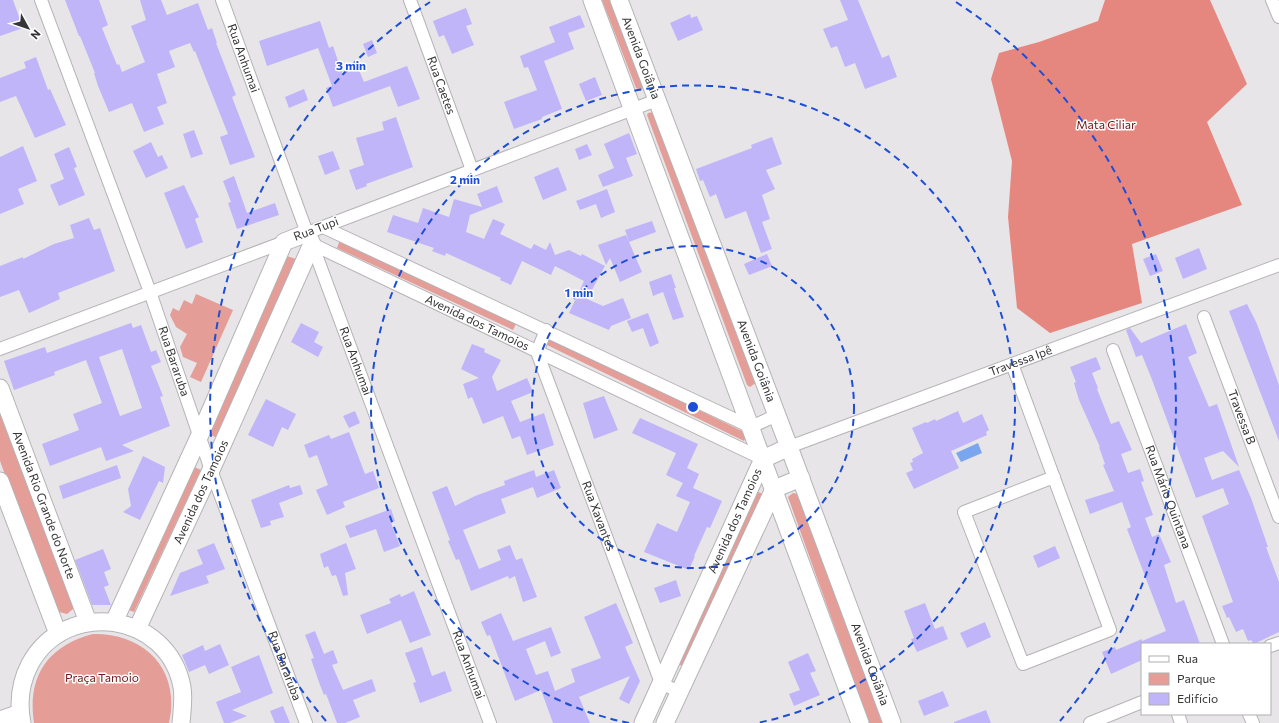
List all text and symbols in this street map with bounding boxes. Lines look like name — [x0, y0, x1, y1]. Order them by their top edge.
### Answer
north arrow — [8, 8, 48, 48]
street label: Avenida Goiânia — [620, 14, 664, 101]
street label: Rua Anhumai — [225, 22, 263, 94]
text: N — [28, 27, 44, 42]
street label: Rua Caetes — [425, 54, 459, 116]
text: 3 min — [336, 58, 366, 72]
park label: Mata Ciliar — [1076, 117, 1136, 131]
text: 2 min — [450, 172, 480, 186]
street label: Rua Tupi — [291, 213, 340, 243]
text: 1 min — [565, 285, 593, 299]
street label: Avenida dos Tamoios — [423, 291, 532, 353]
street label: Avenida Goiânia — [735, 317, 779, 404]
street label: Rua Bararuba — [156, 324, 193, 398]
street label: Rua Anhumai — [337, 325, 376, 397]
street label: Travessa Ipê — [987, 342, 1054, 378]
street label: Travessa B — [1226, 388, 1259, 446]
centre of rings — [686, 400, 700, 414]
street label: Avenida Rio Grande do Norte — [11, 429, 79, 581]
street label: Avenida dos Tamoios — [170, 437, 230, 546]
street label: Rua Mário Quintana — [1143, 443, 1195, 550]
street label: Avenida dos Tamoios — [704, 466, 764, 575]
street label: Rua Xavantes — [580, 479, 619, 553]
street label: Avenida Goiânia — [849, 620, 893, 707]
street label: Rua Anhumai — [450, 628, 488, 701]
street label: Rua Bararuba — [266, 629, 305, 702]
legend — [1141, 643, 1271, 715]
text: Rua — [1177, 651, 1198, 665]
park label: Praça Tamoio — [65, 670, 139, 684]
text: Parque — [1177, 671, 1215, 685]
text: Edifício — [1177, 691, 1218, 705]

